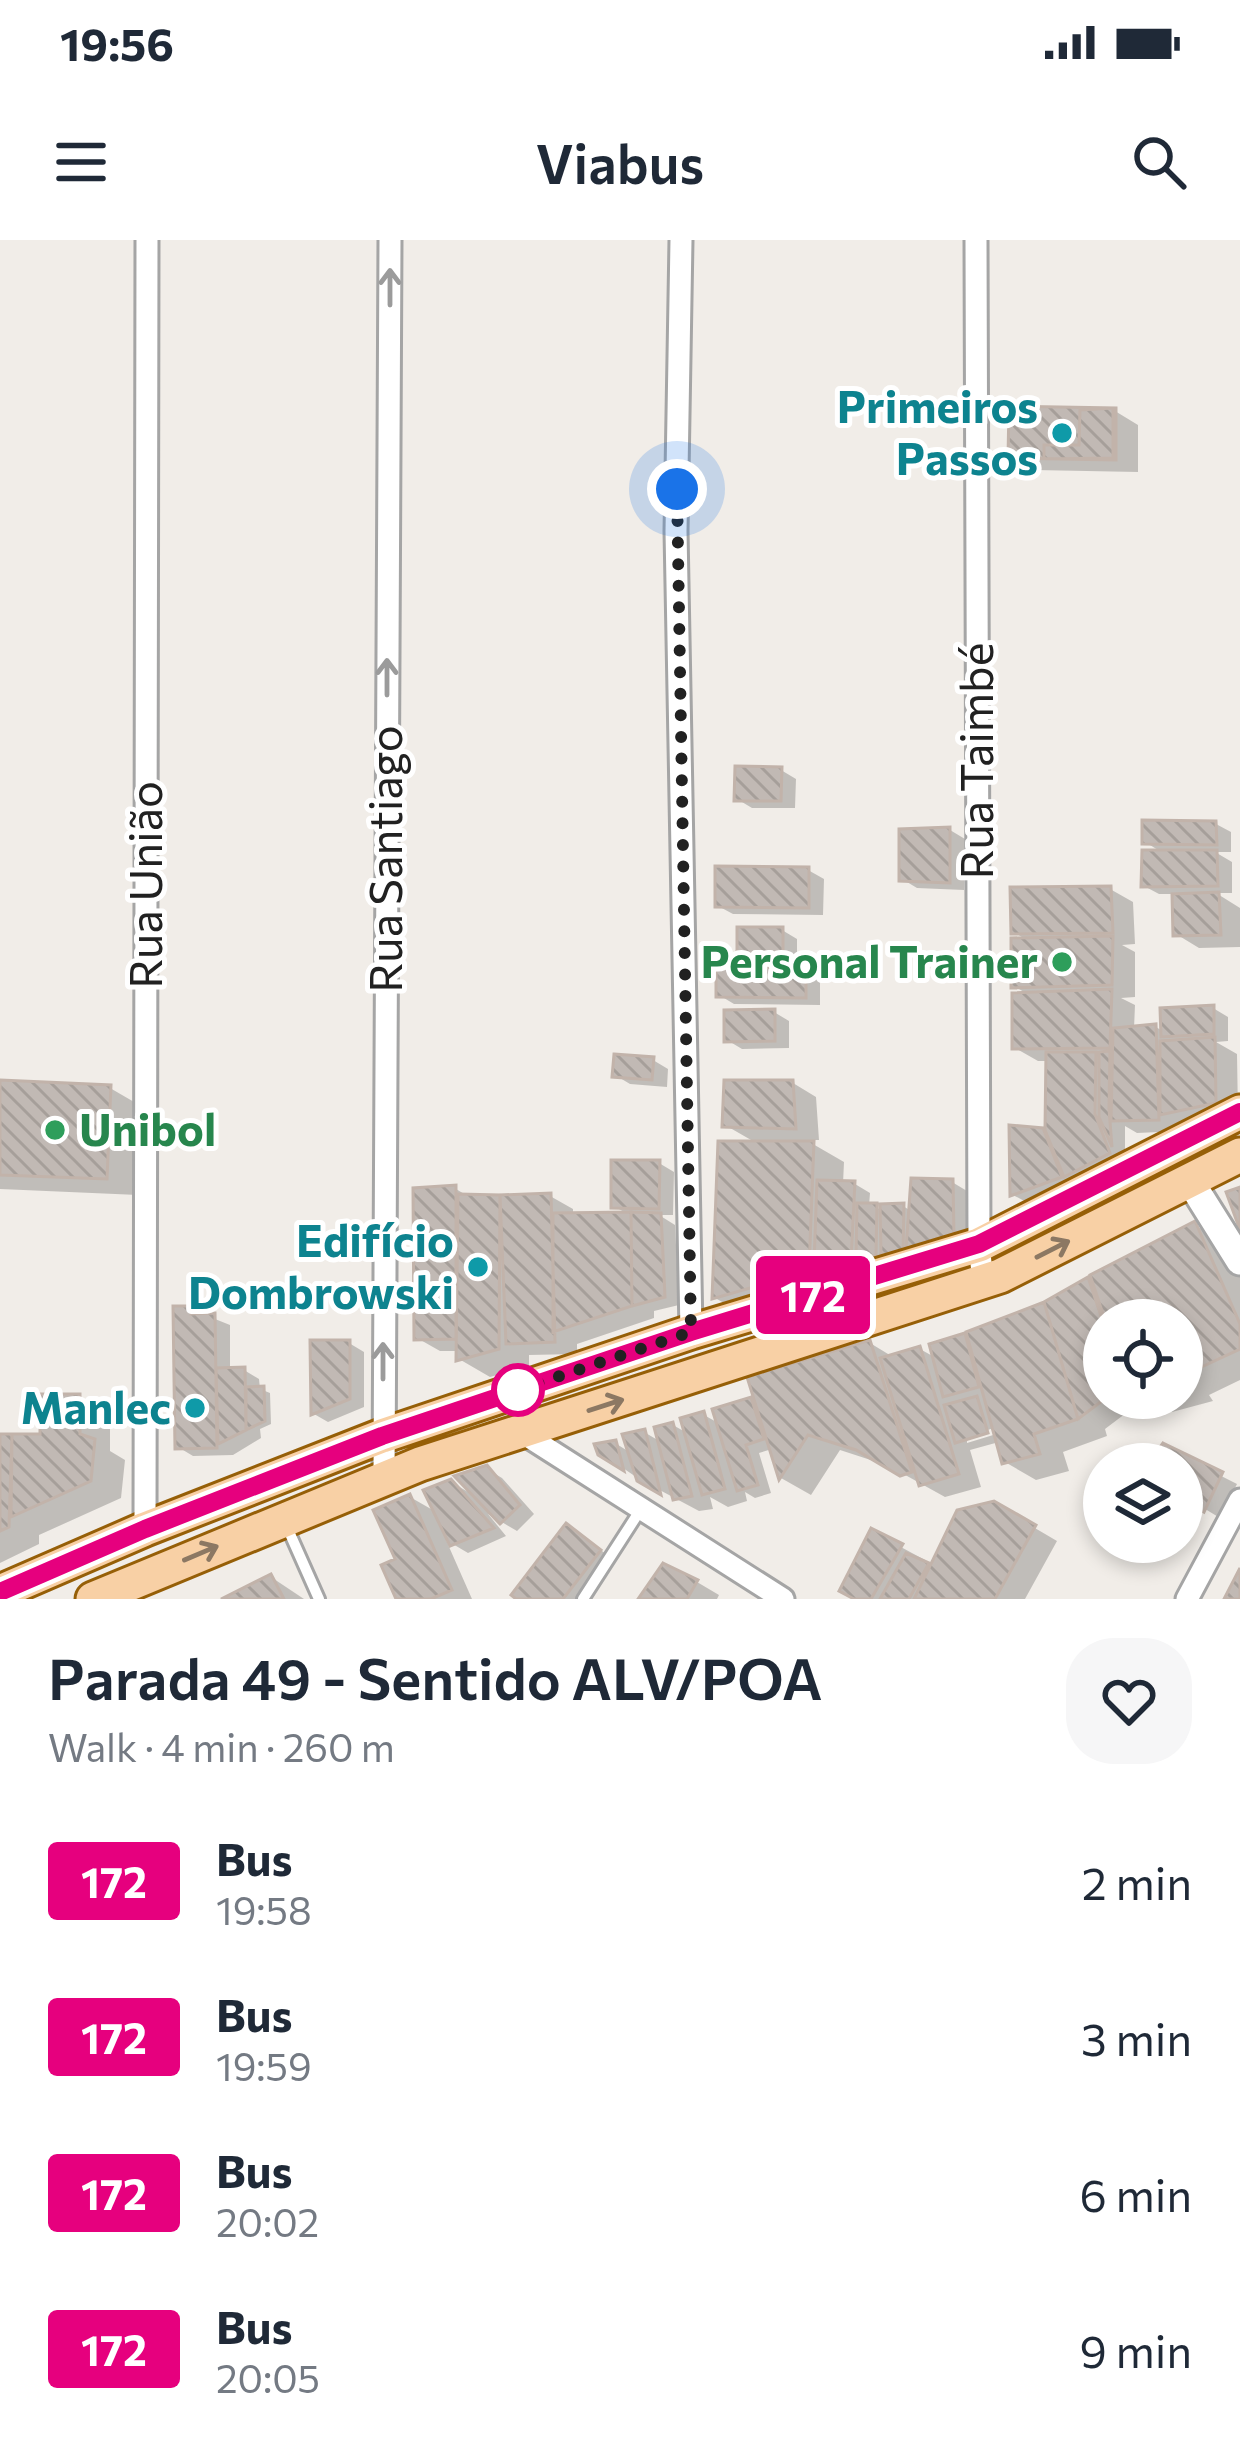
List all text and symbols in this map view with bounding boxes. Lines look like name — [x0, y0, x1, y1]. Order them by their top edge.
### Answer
text: 19:56 — [60, 15, 174, 70]
icon: menu — [48, 129, 114, 195]
text: Viabus — [536, 129, 704, 195]
icon: search — [1126, 129, 1192, 195]
one-way arrow — [379, 268, 401, 307]
place label: Primeiros Passos — [837, 377, 1038, 484]
marker: Primeiros Passos — [1049, 420, 1075, 446]
your location — [647, 459, 707, 519]
street label: Rua Taimbé — [947, 643, 1002, 879]
one-way arrow — [376, 658, 398, 697]
street label: Rua Santiago — [356, 725, 411, 993]
street label: Rua União — [116, 781, 171, 989]
place label: Personal Trainer — [700, 932, 1038, 987]
marker: Personal Trainer — [1049, 949, 1075, 975]
place label: Unibol — [79, 1100, 216, 1155]
marker: Unibol — [42, 1117, 68, 1143]
place label: Edifício Dombrowski — [188, 1211, 454, 1318]
one-way arrow — [1035, 1237, 1071, 1260]
marker: Edifício Dombrowski — [465, 1254, 491, 1280]
line badge: 172 — [744, 1256, 882, 1334]
text: 172 — [780, 1269, 846, 1321]
map controls — [1083, 1299, 1203, 1563]
button: locate — [1083, 1299, 1203, 1419]
one-way arrow — [371, 1342, 394, 1381]
unlabelled marker — [493, 1365, 543, 1415]
place label: Manlec — [21, 1378, 171, 1433]
one-way arrow — [586, 1392, 624, 1414]
marker: Manlec — [182, 1395, 208, 1421]
button: layers — [1083, 1443, 1203, 1563]
one-way arrow — [182, 1541, 218, 1563]
button: heart — [1066, 1638, 1192, 1764]
text: Parada 49 - Sentido ALV/POA — [48, 1642, 822, 1712]
text: Walk · 4 min · 260 m — [48, 1722, 395, 1770]
text: Bus — [216, 1830, 292, 1885]
text: 2 min — [1082, 1854, 1192, 1909]
text: 172 — [81, 1855, 147, 1907]
text: 19:58 — [216, 1885, 312, 1933]
text: Bus — [216, 1986, 292, 2041]
text: 3 min — [1081, 2010, 1192, 2065]
text: 172 — [81, 2011, 147, 2063]
text: 19:59 — [216, 2041, 312, 2089]
text: Bus — [216, 2142, 292, 2197]
text: 6 min — [1079, 2166, 1192, 2221]
text: 172 — [81, 2167, 147, 2219]
text: 20:02 — [216, 2197, 319, 2245]
text: Bus — [216, 2298, 292, 2353]
text: 9 min — [1079, 2322, 1192, 2377]
text: 172 — [81, 2323, 147, 2375]
text: 20:05 — [216, 2353, 320, 2401]

